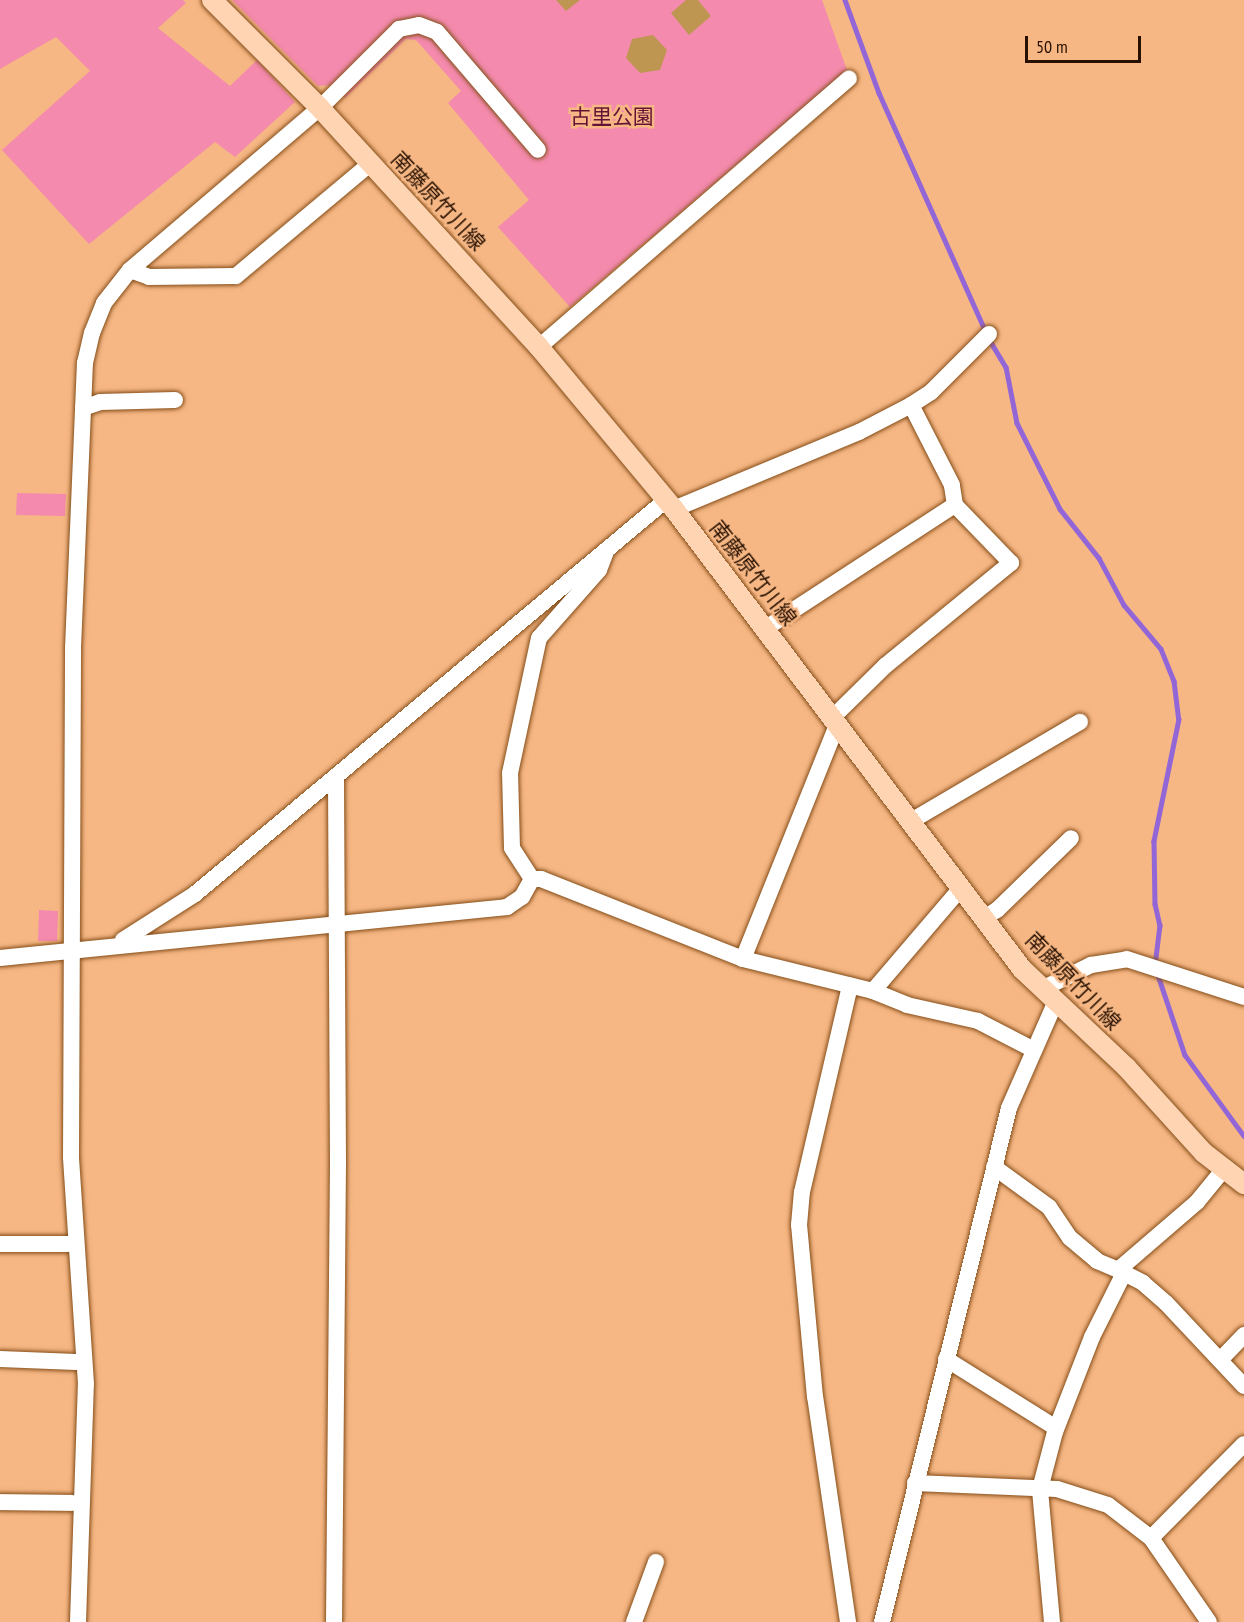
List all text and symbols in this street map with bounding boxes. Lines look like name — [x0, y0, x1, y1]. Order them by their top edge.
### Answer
scale bar — [1028, 24, 1144, 62]
text: 50 m — [1036, 35, 1068, 58]
park label: 古里公園 — [570, 104, 654, 130]
street label: 南藤原竹川線 — [386, 146, 490, 256]
street label: 南藤原竹川線 — [704, 516, 802, 630]
street label: 南藤原竹川線 — [1020, 927, 1126, 1035]

